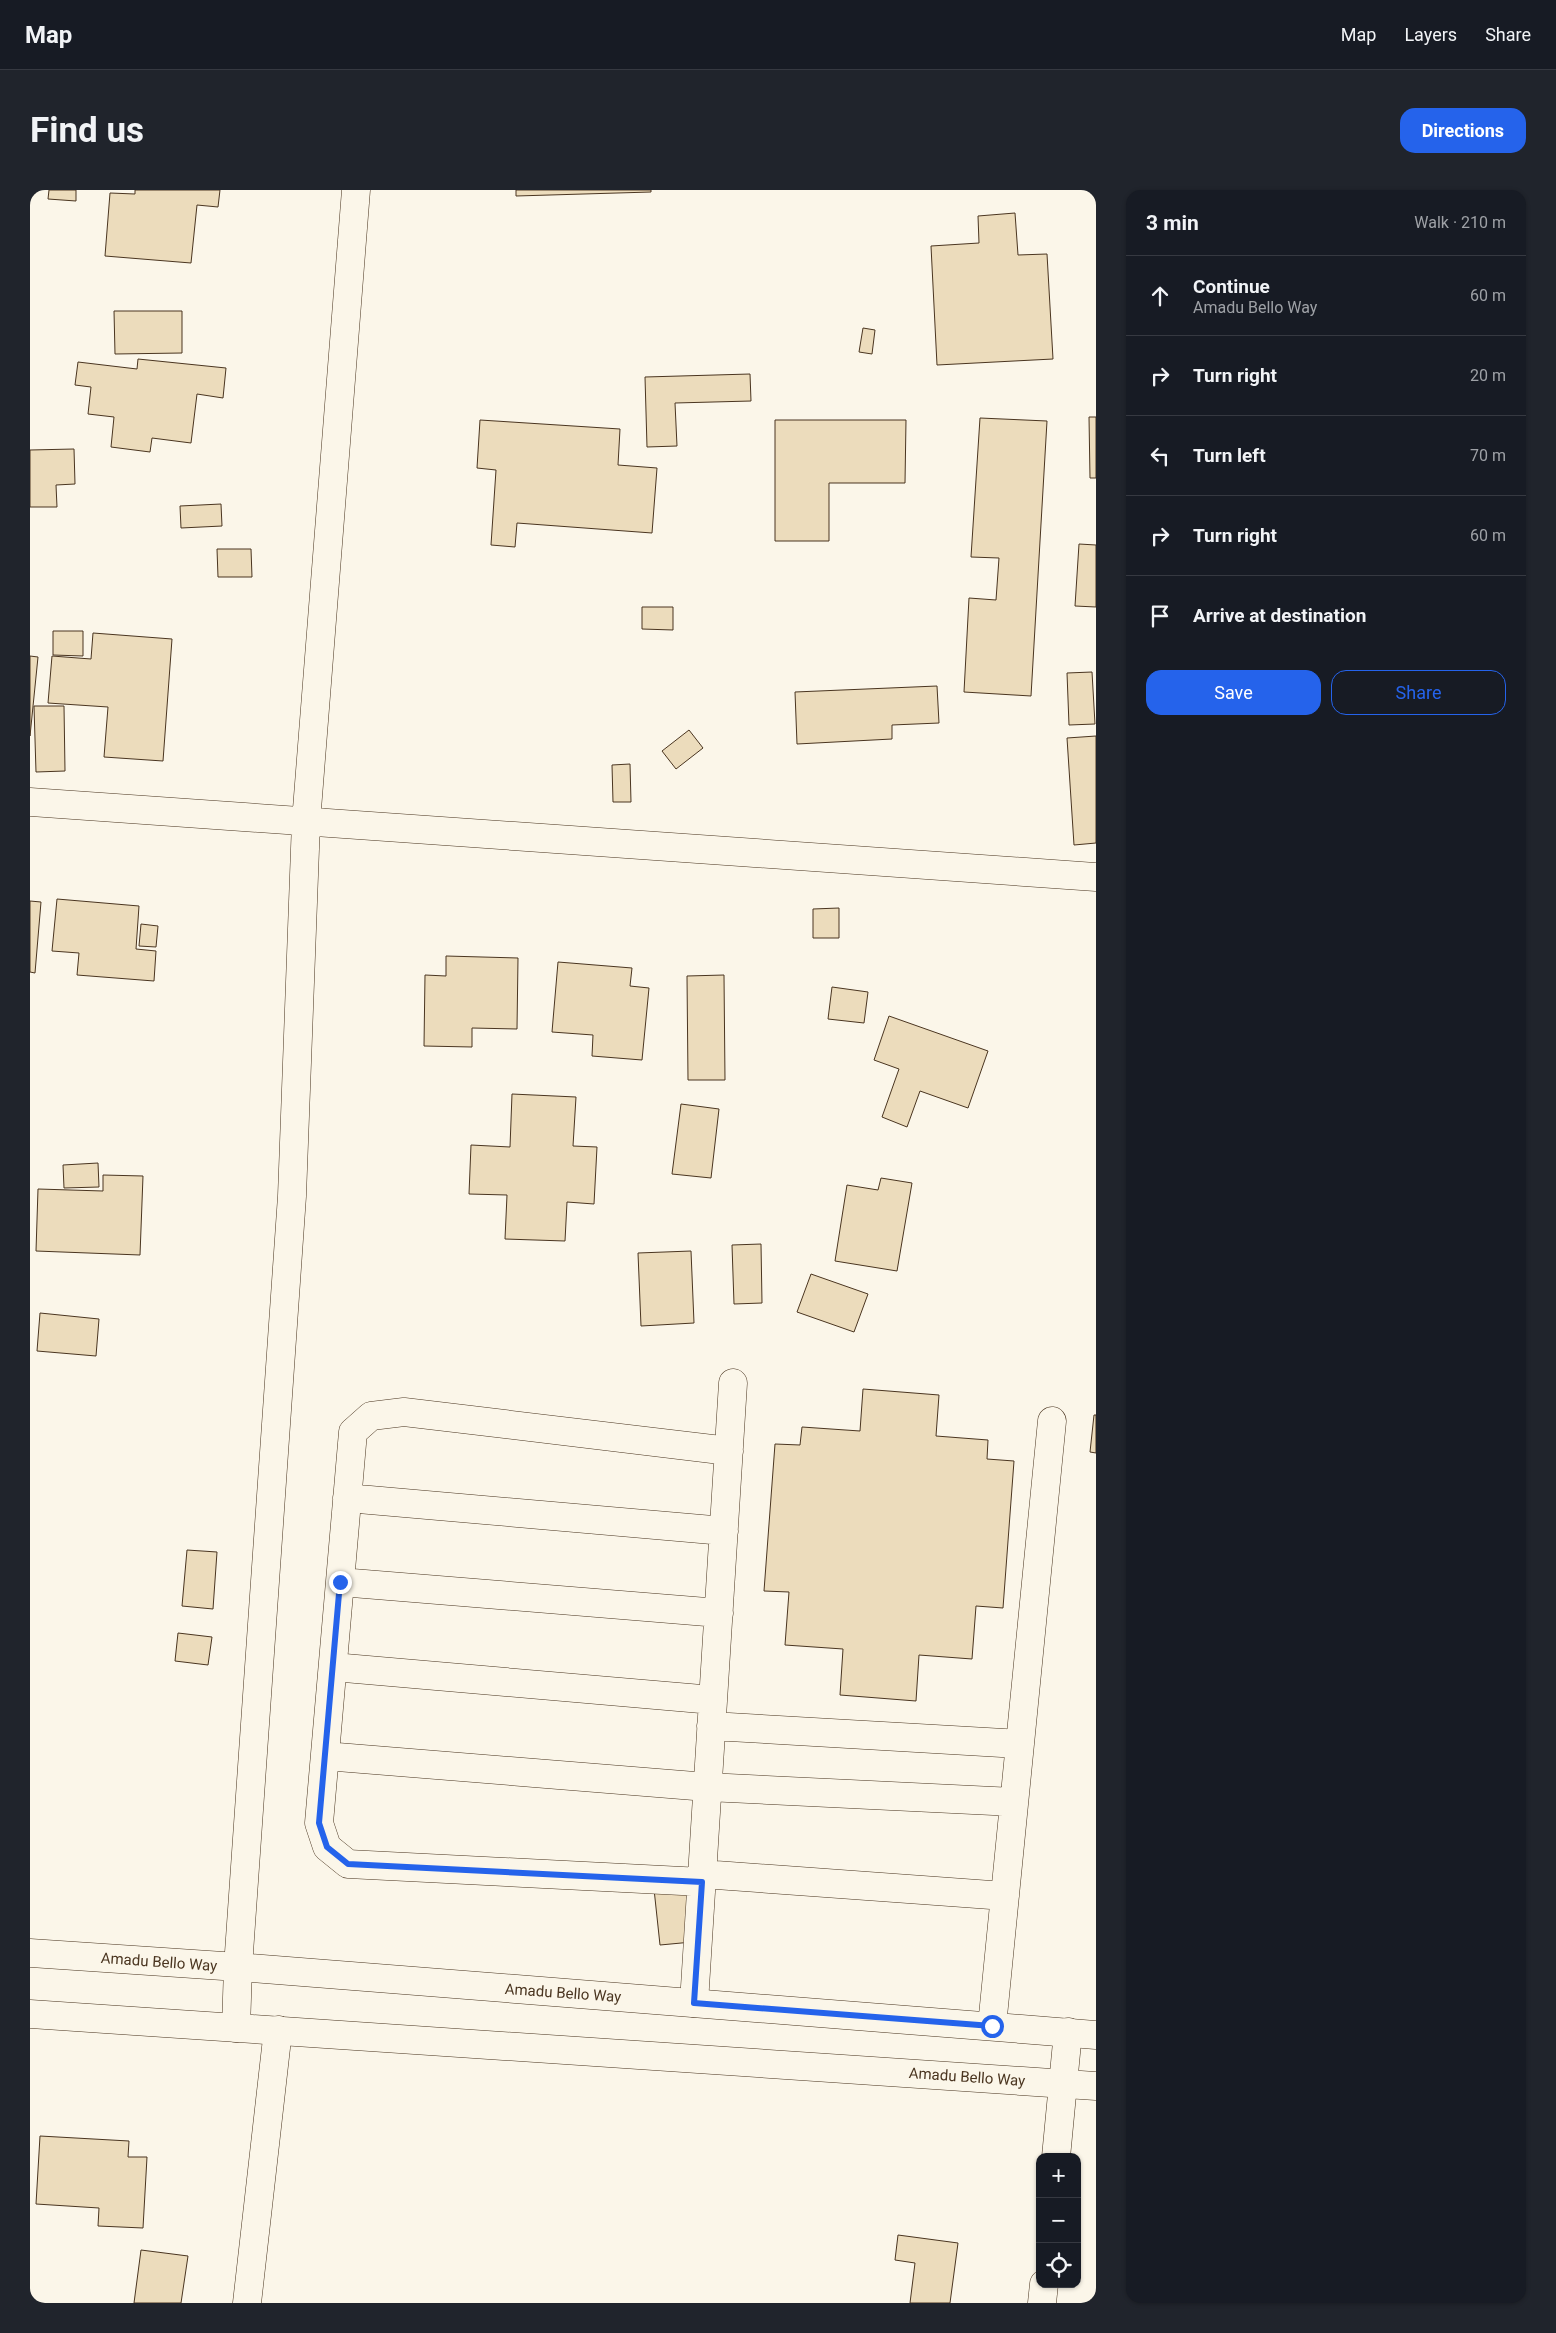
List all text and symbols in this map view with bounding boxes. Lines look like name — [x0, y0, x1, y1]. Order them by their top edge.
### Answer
text: Map — [25, 21, 72, 49]
text: Map — [1341, 24, 1376, 45]
text: Layers — [1404, 24, 1457, 45]
text: Share — [1485, 24, 1531, 45]
button: Directions — [1400, 108, 1526, 153]
text: Find us — [30, 110, 144, 151]
text: 3 min — [1146, 211, 1199, 235]
text: Walk · 210 m — [1414, 213, 1506, 232]
text: Continue — [1193, 275, 1270, 298]
icon: ahead — [1146, 282, 1174, 310]
text: 60 m — [1470, 286, 1506, 305]
text: Amadu Bello Way — [1193, 298, 1317, 317]
icon: right — [1146, 362, 1174, 390]
text: Turn right — [1193, 364, 1277, 387]
text: 20 m — [1470, 366, 1506, 385]
icon: left — [1146, 442, 1174, 470]
text: Turn left — [1193, 444, 1266, 467]
text: 70 m — [1470, 446, 1506, 465]
icon: right — [1146, 522, 1174, 550]
text: Turn right — [1193, 524, 1277, 547]
text: 60 m — [1470, 526, 1506, 545]
icon: arrive — [1146, 602, 1174, 630]
text: Arrive at destination — [1193, 604, 1366, 627]
button: Save — [1146, 670, 1321, 715]
button: Share — [1331, 670, 1506, 715]
route end — [329, 1571, 352, 1594]
street label: Amadu Bello Way — [100, 1949, 218, 1975]
street label: Amadu Bello Way — [504, 1980, 622, 2006]
route start — [981, 2015, 1004, 2038]
street label: Amadu Bello Way — [908, 2064, 1026, 2090]
map controls — [1036, 2153, 1081, 2288]
button: + — [1036, 2153, 1081, 2198]
button: − — [1036, 2198, 1081, 2243]
button: locate — [1036, 2243, 1081, 2288]

